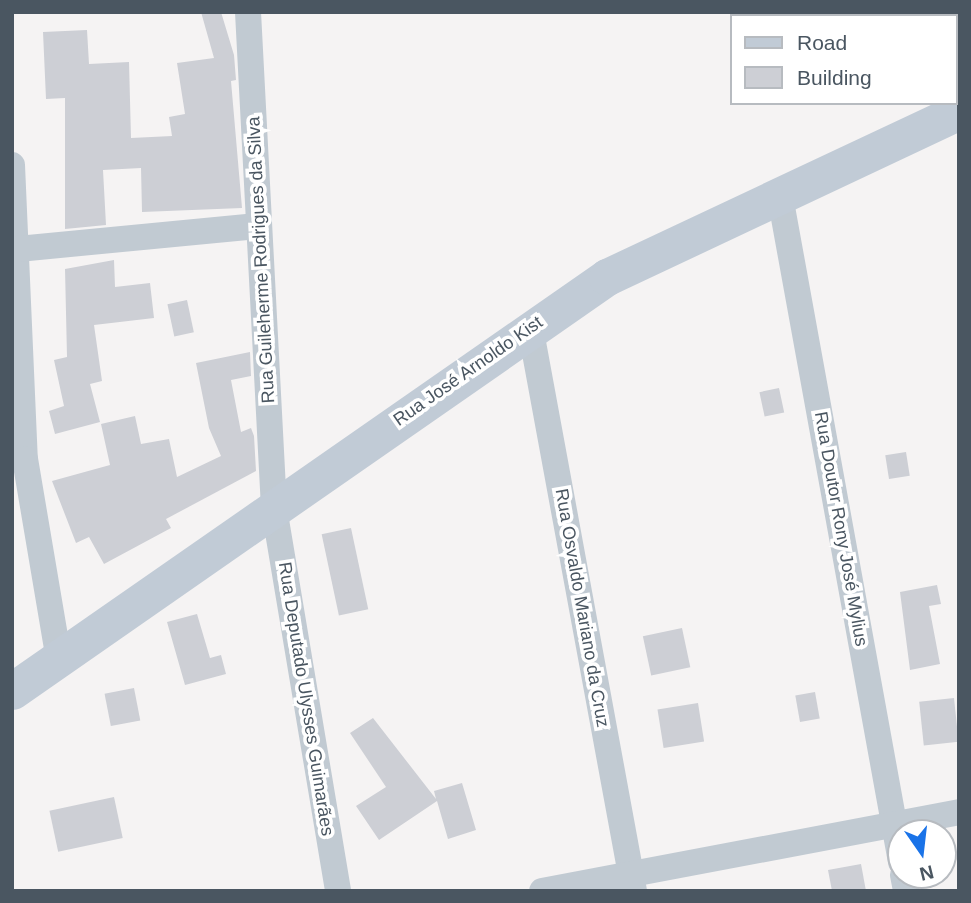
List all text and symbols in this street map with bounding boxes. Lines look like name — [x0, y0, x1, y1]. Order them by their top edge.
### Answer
legend — [730, 14, 957, 105]
text: Road — [797, 31, 847, 54]
text: Building — [797, 66, 872, 89]
street label: Rua Guileherme Rodrigues da Silva — [243, 116, 279, 404]
street label: Rua José Arnoldo Kist — [389, 311, 547, 431]
street label: Rua Doutor Rony José Mylius — [810, 410, 872, 648]
street label: Rua Osvaldo Mariano da Cruz — [550, 487, 614, 729]
street label: Rua Deputado Ulysses Guimarães — [274, 560, 338, 838]
north arrow — [887, 819, 957, 889]
text: N — [918, 861, 936, 885]

